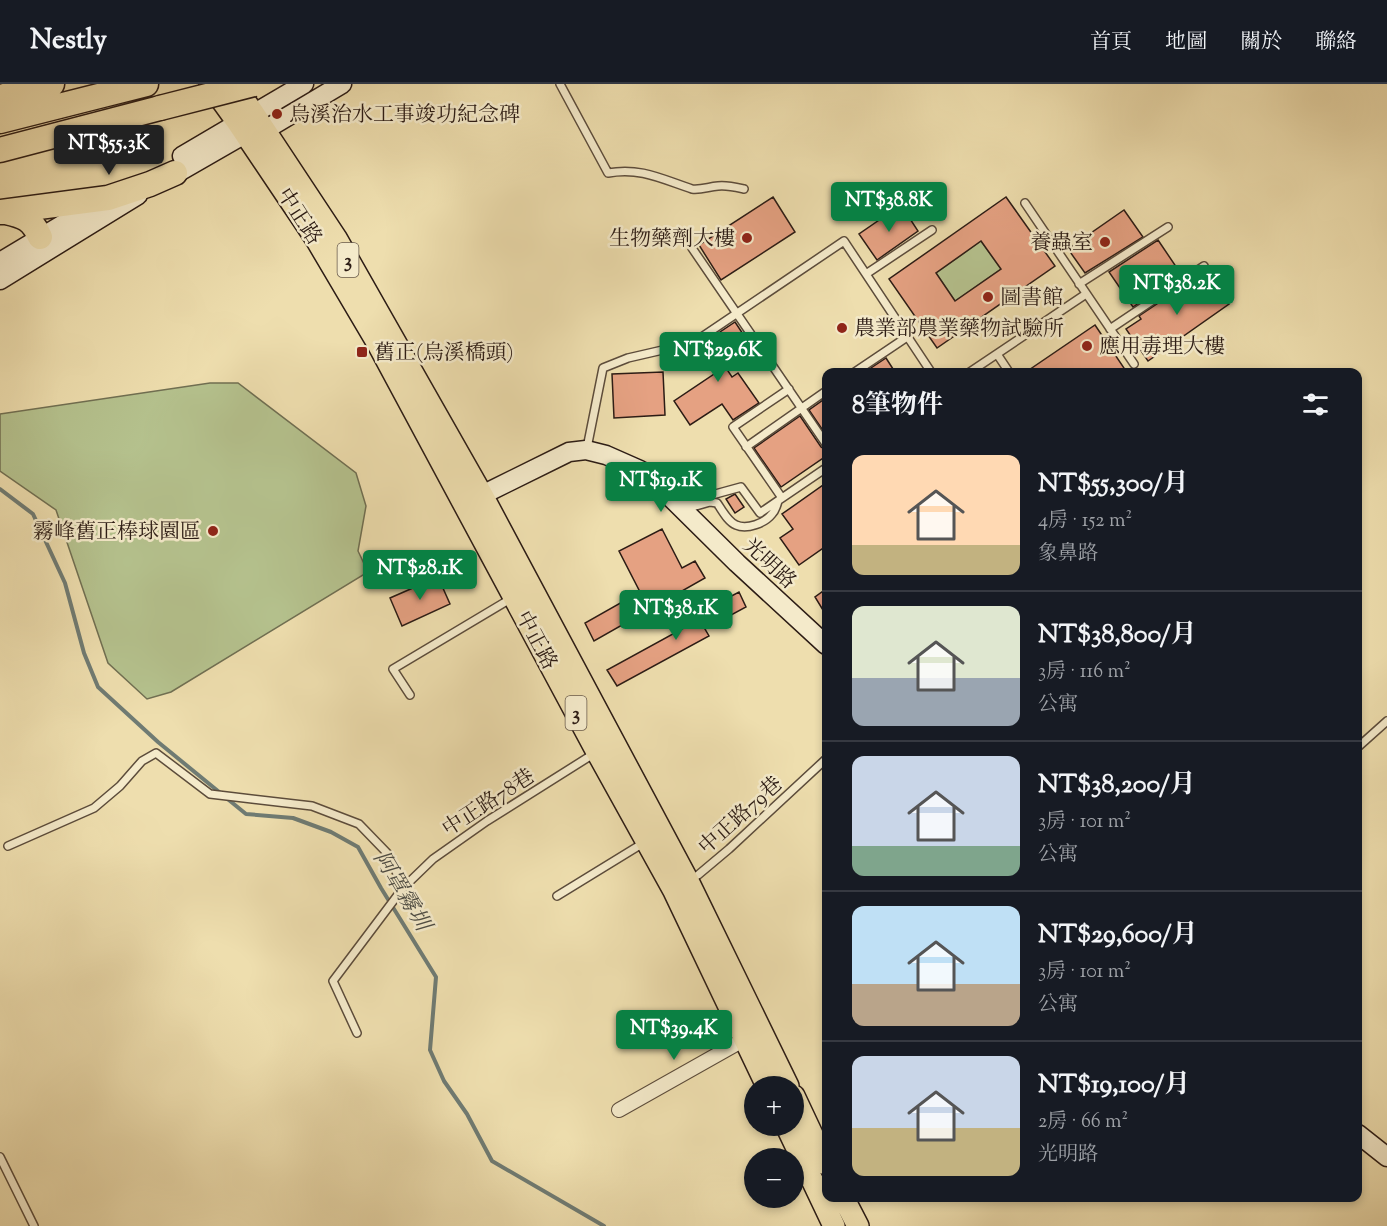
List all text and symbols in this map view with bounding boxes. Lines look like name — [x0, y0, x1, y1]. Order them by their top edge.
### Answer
text: Nestly — [30, 21, 107, 61]
text: 首頁 — [1090, 28, 1132, 58]
text: 地圖 — [1165, 28, 1207, 58]
text: 關於 — [1240, 28, 1282, 58]
text: 聯絡 — [1315, 28, 1357, 58]
place label: 烏溪治水工事竣功紀念碑 — [289, 101, 520, 131]
marker: 烏溪治水工事竣功紀念碑 — [270, 107, 284, 121]
pin: NT$55.3K — [47, 125, 171, 176]
text: NT$55.3K — [68, 130, 150, 159]
pin: NT$38.8K — [827, 182, 951, 233]
street label: 中正路 — [269, 183, 328, 252]
text: NT$38.8K — [845, 187, 933, 216]
place label: 生物藥劑大樓 — [609, 225, 735, 255]
place label: 養蟲室 — [1030, 229, 1093, 259]
marker: 生物藥劑大樓 — [740, 231, 754, 245]
marker: 養蟲室 — [1098, 235, 1112, 249]
road number: 3 — [338, 243, 358, 277]
pin: NT$38.2K — [1115, 265, 1239, 316]
text: NT$38.2K — [1133, 270, 1221, 299]
place label: 圖書館 — [1000, 284, 1063, 314]
marker: 圖書館 — [981, 290, 995, 304]
place label: 農業部農業藥物試驗所 — [854, 315, 1064, 345]
marker: 農業部農業藥物試驗所 — [835, 321, 849, 335]
pin: NT$29.6K — [656, 332, 780, 383]
place label: 應用毒理大樓 — [1099, 333, 1225, 363]
text: NT$29.6K — [674, 337, 762, 366]
place label: 舊正(烏溪橋頭) — [374, 339, 514, 369]
marker: 應用毒理大樓 — [1080, 339, 1094, 353]
marker: 舊正(烏溪橋頭) — [355, 345, 369, 359]
text: 8筆物件 — [852, 388, 943, 425]
icon: filters — [1299, 388, 1332, 421]
pin: NT$19.1K — [599, 462, 723, 513]
text: NT$55,300/月 — [1038, 466, 1189, 503]
text: NT$19.1K — [619, 467, 703, 496]
icon: home — [900, 479, 972, 551]
text: 4房 · 152 m² — [1038, 507, 1132, 536]
place label: 霧峰舊正棒球園區 — [33, 518, 201, 548]
marker: 霧峰舊正棒球園區 — [206, 524, 220, 538]
street label: 光明路 — [735, 532, 802, 597]
text: 象鼻路 — [1038, 540, 1098, 569]
pin: NT$28.1K — [358, 550, 482, 601]
text: NT$28.1K — [377, 555, 463, 584]
pin: NT$38.1K — [614, 590, 738, 641]
text: NT$38.1K — [634, 595, 718, 624]
street label: 中正路 — [507, 606, 563, 676]
text: NT$38,800/月 — [1038, 617, 1197, 654]
icon: home — [900, 630, 972, 702]
text: 3房 · 116 m² — [1038, 658, 1131, 687]
text: 公寓 — [1038, 691, 1078, 720]
road number: 3 — [566, 696, 586, 730]
street label: 中正路78巷 — [437, 762, 541, 845]
text: NT$38,200/月 — [1038, 767, 1196, 804]
street label: 中正路79巷 — [693, 770, 790, 863]
icon: home — [900, 780, 972, 852]
text: 3房 · 101 m² — [1038, 808, 1131, 837]
text: 公寓 — [1038, 841, 1078, 870]
water label: 阿罩霧圳 — [364, 846, 439, 941]
text: NT$29,600/月 — [1038, 917, 1198, 954]
icon: home — [900, 930, 972, 1002]
text: 3房 · 101 m² — [1038, 958, 1131, 987]
text: 公寓 — [1038, 991, 1078, 1020]
pin: NT$39.4K — [612, 1010, 736, 1061]
text: NT$39.4K — [630, 1015, 718, 1044]
text: NT$19,100/月 — [1038, 1067, 1190, 1104]
map controls — [744, 1076, 804, 1208]
button: + — [744, 1076, 804, 1136]
icon: home — [900, 1080, 972, 1152]
text: 2房 · 66 m² — [1038, 1108, 1128, 1137]
text: 光明路 — [1038, 1141, 1098, 1170]
button: − — [744, 1148, 804, 1208]

